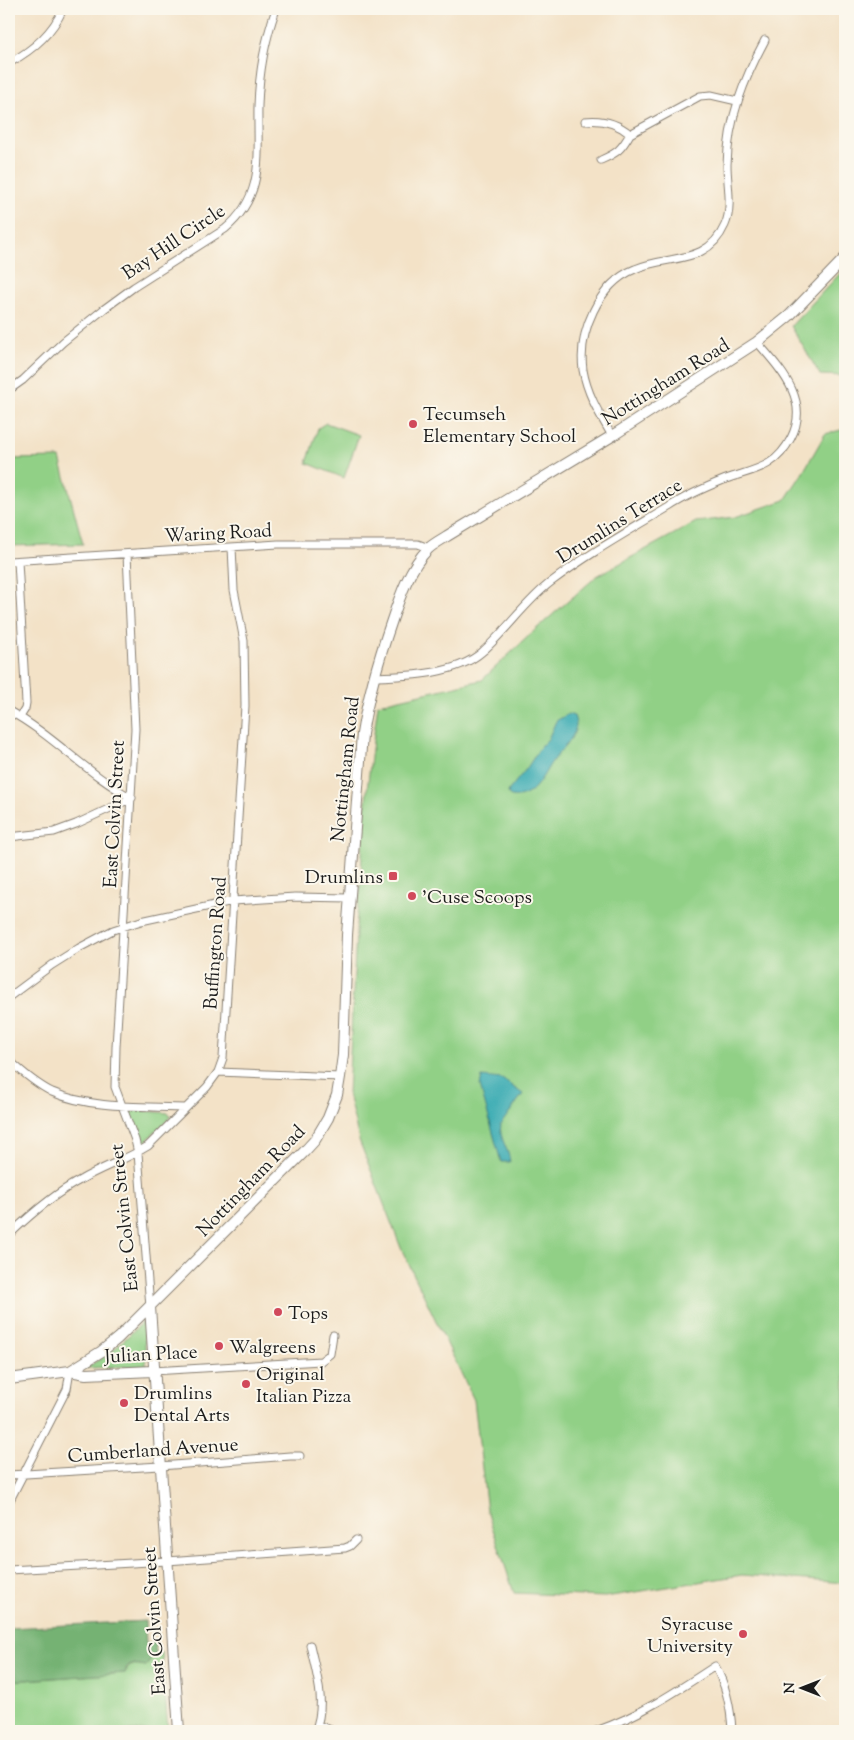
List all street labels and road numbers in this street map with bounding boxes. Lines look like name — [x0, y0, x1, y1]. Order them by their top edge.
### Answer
street label: Bay Hill Circle — [118, 199, 231, 288]
street label: Nottingham Road — [597, 333, 736, 433]
street label: Drumlins Terrace — [553, 473, 688, 571]
street label: Waring Road — [163, 518, 273, 551]
street label: Nottingham Road — [325, 695, 368, 843]
street label: East Colvin Street — [98, 739, 133, 889]
street label: Buffington Road — [198, 875, 235, 1011]
street label: Nottingham Road — [191, 1120, 312, 1244]
street label: East Colvin Street — [104, 1142, 147, 1293]
street label: Julian Place — [103, 1340, 198, 1371]
street label: Cumberland Avenue — [67, 1432, 240, 1471]
street label: East Colvin Street — [137, 1546, 174, 1696]

